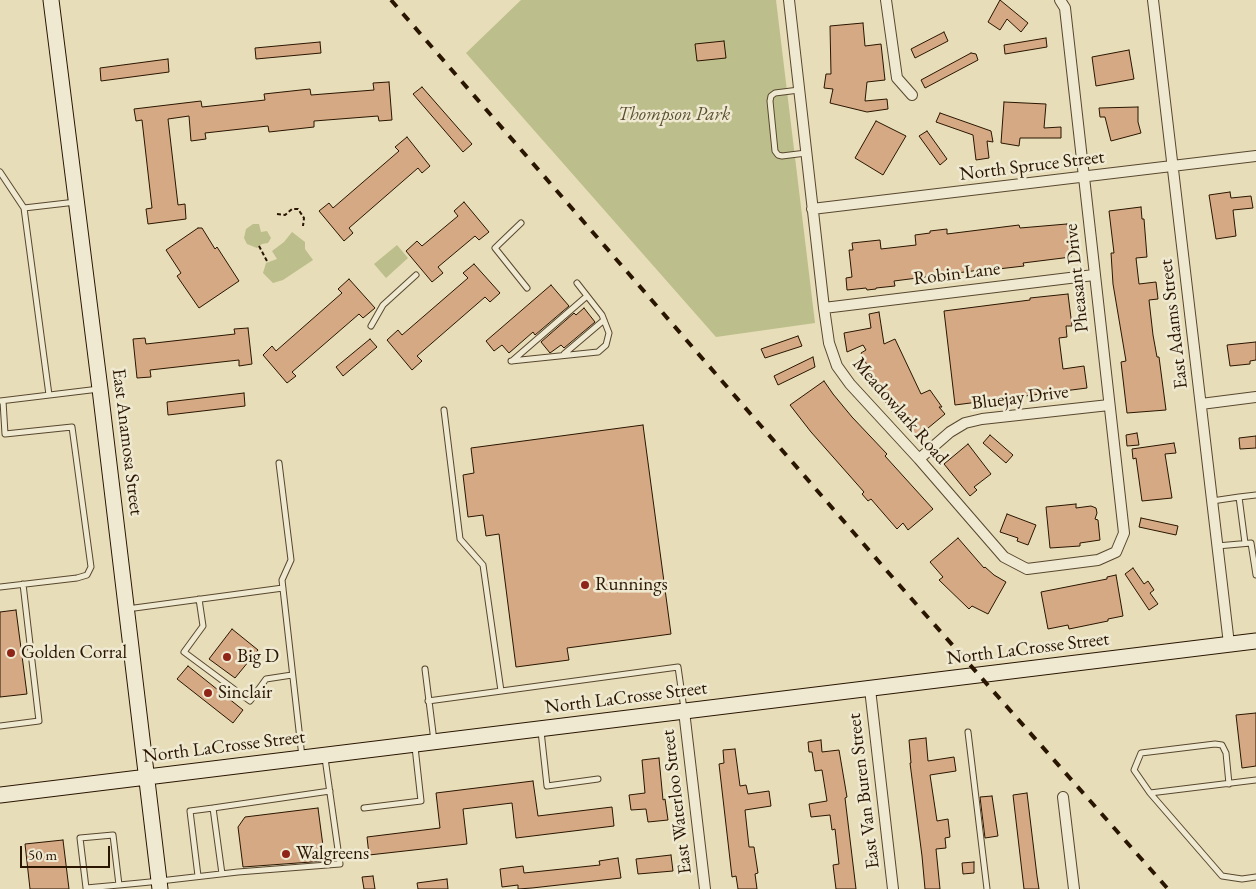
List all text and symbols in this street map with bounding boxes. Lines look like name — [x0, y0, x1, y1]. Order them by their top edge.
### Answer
park label: Thompson Park — [618, 104, 730, 126]
street label: North Spruce Street — [958, 146, 1106, 186]
street label: Pheasant Drive — [1060, 222, 1094, 334]
street label: Robin Lane — [912, 257, 1002, 291]
street label: East Adams Street — [1155, 258, 1193, 390]
street label: Meadowlark Road — [847, 353, 953, 469]
street label: East Anamosa Street — [107, 367, 147, 517]
street label: Bluejay Drive — [970, 381, 1070, 415]
place label: Runnings — [595, 574, 668, 596]
marker: Runnings — [579, 579, 591, 591]
street label: North LaCrosse Street — [945, 628, 1111, 670]
place label: Golden Corral — [21, 642, 127, 664]
place label: Big D — [237, 646, 279, 668]
marker: Golden Corral — [5, 647, 17, 659]
marker: Big D — [221, 651, 233, 663]
street label: North LaCrosse Street — [543, 677, 709, 719]
place label: Sinclair — [218, 682, 272, 704]
marker: Sinclair — [202, 687, 214, 699]
street label: East Van Buren Street — [843, 712, 885, 870]
street label: North LaCrosse Street — [141, 726, 307, 768]
street label: East Waterloo Street — [657, 728, 697, 876]
scale bar — [22, 836, 112, 868]
place label: Walgreens — [296, 843, 369, 865]
text: 50 m — [28, 845, 57, 864]
marker: Walgreens — [280, 848, 292, 860]

